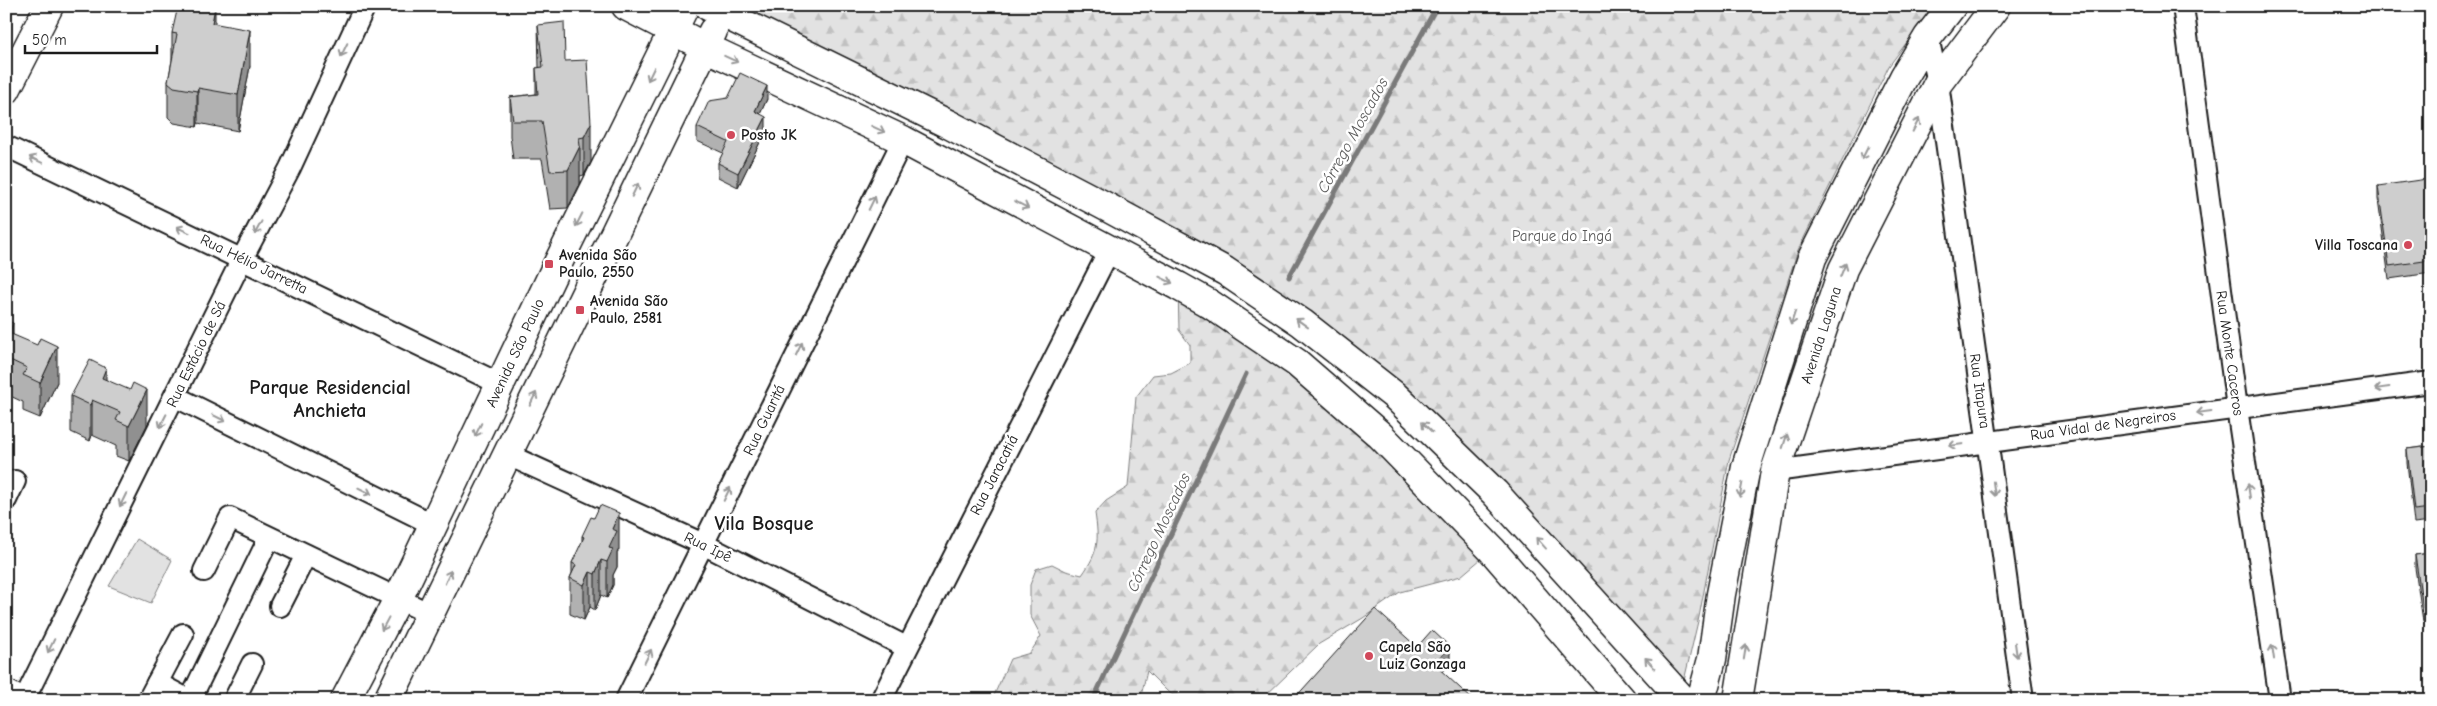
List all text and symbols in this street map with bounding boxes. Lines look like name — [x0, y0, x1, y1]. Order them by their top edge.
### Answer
scale bar — [25, 22, 158, 54]
text: 50 m — [32, 31, 67, 49]
one-way arrow — [339, 42, 348, 57]
one-way arrow — [723, 55, 738, 65]
one-way arrow — [645, 66, 655, 81]
water label: Córrego Moscados — [1314, 74, 1392, 196]
one-way arrow — [1912, 118, 1921, 133]
one-way arrow — [870, 124, 885, 134]
place label: Posto JK — [741, 126, 797, 144]
marker: Posto JK — [725, 129, 737, 141]
one-way arrow — [1860, 146, 1870, 161]
one-way arrow — [29, 155, 44, 165]
one-way arrow — [631, 183, 640, 198]
one-way arrow — [868, 196, 877, 211]
one-way arrow — [1014, 200, 1029, 210]
one-way arrow — [574, 213, 584, 228]
one-way arrow — [253, 221, 263, 235]
one-way arrow — [176, 225, 191, 234]
park label: Parque do Ingá — [1512, 227, 1612, 245]
street label: Rua Hélio Jarretta — [197, 230, 311, 298]
place label: Villa Toscana — [2315, 236, 2398, 254]
marker: Villa Toscana — [2402, 239, 2414, 251]
place label: Avenida São Paulo, 2550 — [559, 246, 637, 281]
marker: Avenida São Paulo, 2550 — [543, 258, 555, 270]
one-way arrow — [1839, 263, 1848, 278]
one-way arrow — [1158, 276, 1173, 286]
street label: Avenida Laguna — [1797, 284, 1845, 386]
street label: Rua Monte Caceros — [2212, 289, 2248, 417]
place label: Avenida São Paulo, 2581 — [590, 292, 668, 327]
street label: Avenida São Paulo — [482, 296, 548, 410]
street label: Rua Estácio de Sá — [162, 298, 230, 410]
marker: Avenida São Paulo, 2581 — [574, 304, 586, 316]
one-way arrow — [1788, 309, 1798, 325]
one-way arrow — [1296, 318, 1309, 329]
one-way arrow — [795, 342, 805, 357]
street label: Rua Itapura — [1966, 352, 1994, 430]
district label: Parque Residencial Anchieta — [249, 376, 411, 422]
street label: Rua Guaritá — [739, 382, 789, 458]
one-way arrow — [2375, 383, 2391, 393]
one-way arrow — [529, 392, 538, 407]
street label: Rua Vidal de Negreiros — [2029, 406, 2177, 444]
one-way arrow — [2196, 407, 2212, 417]
one-way arrow — [158, 413, 167, 428]
one-way arrow — [212, 413, 227, 423]
one-way arrow — [1421, 421, 1433, 433]
one-way arrow — [473, 422, 482, 437]
street label: Rua Jaracatiá — [966, 432, 1022, 518]
one-way arrow — [1781, 433, 1791, 449]
one-way arrow — [1949, 440, 1965, 450]
water label: Córrego Moscados — [1124, 470, 1194, 595]
one-way arrow — [1989, 481, 1999, 497]
one-way arrow — [1736, 482, 1746, 498]
one-way arrow — [2244, 483, 2254, 499]
one-way arrow — [357, 486, 372, 496]
one-way arrow — [722, 487, 732, 502]
one-way arrow — [118, 492, 127, 507]
district label: Vila Bosque — [714, 512, 814, 535]
street label: Rua Ipê — [681, 528, 735, 566]
one-way arrow — [1535, 537, 1547, 550]
one-way arrow — [443, 570, 453, 585]
one-way arrow — [380, 616, 390, 631]
one-way arrow — [46, 638, 55, 653]
place label: Capela São Luiz Gonzaga — [1379, 638, 1466, 673]
one-way arrow — [2011, 642, 2021, 658]
one-way arrow — [1740, 644, 1750, 660]
one-way arrow — [2267, 644, 2277, 660]
one-way arrow — [644, 649, 653, 664]
marker: Capela São Luiz Gonzaga — [1363, 650, 1375, 662]
one-way arrow — [1644, 657, 1656, 670]

